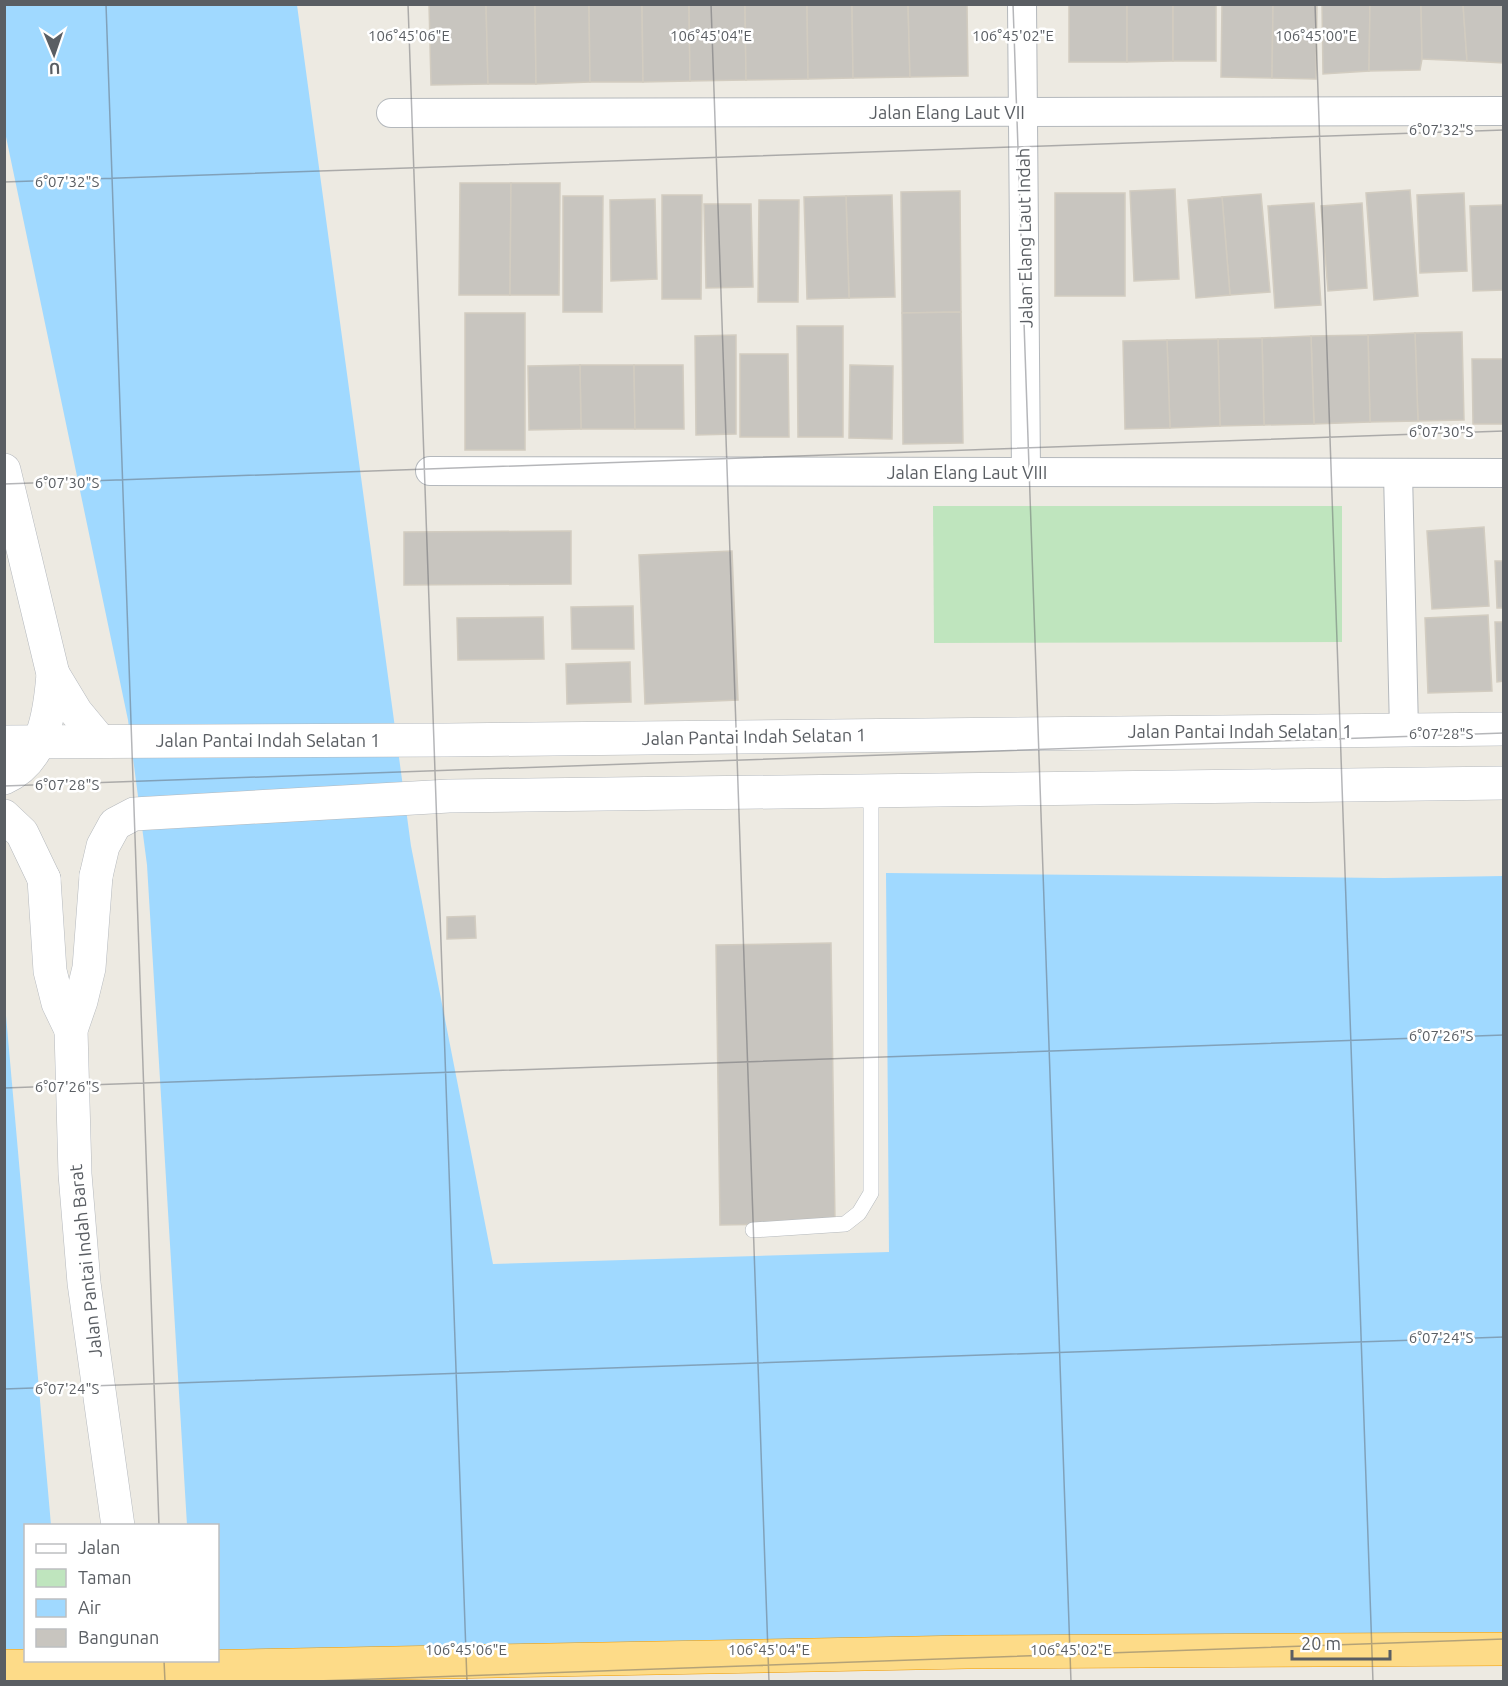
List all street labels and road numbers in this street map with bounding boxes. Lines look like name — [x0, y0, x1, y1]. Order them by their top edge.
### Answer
street label: Jalan Elang Laut VII — [869, 102, 1025, 122]
street label: Jalan Elang Laut Indah — [1012, 148, 1036, 328]
street label: Jalan Elang Laut VIII — [887, 462, 1047, 482]
street label: Jalan Pantai Indah Selatan 1 — [1128, 721, 1352, 741]
street label: Jalan Pantai Indah Selatan 1 — [641, 724, 867, 748]
street label: Jalan Pantai Indah Selatan 1 — [156, 730, 380, 750]
street label: Jalan Pantai Indah Barat — [65, 1163, 105, 1359]

